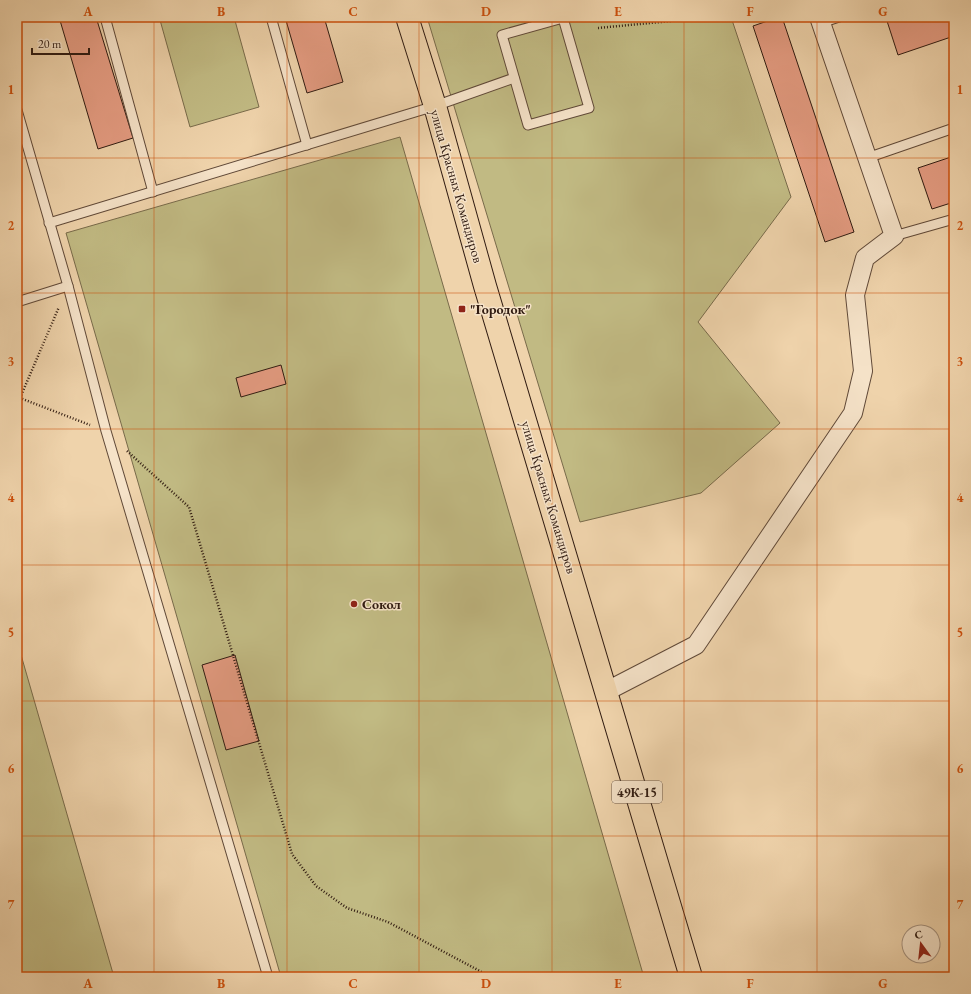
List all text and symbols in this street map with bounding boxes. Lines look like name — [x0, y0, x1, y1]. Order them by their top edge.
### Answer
text: A — [82, 3, 93, 20]
text: B — [217, 3, 225, 20]
text: C — [348, 3, 358, 20]
text: D — [481, 3, 491, 20]
text: E — [614, 3, 622, 20]
text: F — [746, 3, 754, 20]
text: G — [878, 3, 888, 20]
scale bar — [32, 30, 89, 56]
text: 20 m — [38, 36, 62, 52]
text: 1 — [8, 81, 15, 98]
text: 1 — [957, 81, 964, 98]
street label: улица Красных Командиров — [426, 107, 488, 265]
text: 2 — [8, 217, 15, 234]
text: 2 — [957, 217, 964, 234]
place label: "Городок" — [470, 300, 531, 318]
marker: "Городок" — [457, 304, 467, 314]
text: 3 — [8, 353, 15, 370]
text: 3 — [957, 353, 964, 370]
street label: улица Красных Командиров — [517, 418, 581, 576]
text: 4 — [8, 489, 15, 506]
text: 4 — [957, 489, 964, 506]
place label: Сокол — [362, 595, 401, 613]
marker: Сокол — [349, 599, 359, 609]
text: 5 — [8, 624, 14, 641]
text: 5 — [957, 624, 963, 641]
text: 6 — [8, 760, 15, 777]
text: 6 — [957, 760, 964, 777]
road number: 49К-15 — [612, 781, 662, 803]
text: 7 — [8, 896, 15, 913]
text: 7 — [957, 896, 964, 913]
north arrow — [901, 924, 941, 964]
text: С — [913, 927, 924, 942]
text: A — [82, 975, 93, 992]
text: B — [217, 975, 225, 992]
text: C — [348, 975, 358, 992]
text: D — [481, 975, 491, 992]
text: E — [614, 975, 622, 992]
text: F — [746, 975, 754, 992]
text: G — [878, 975, 888, 992]

